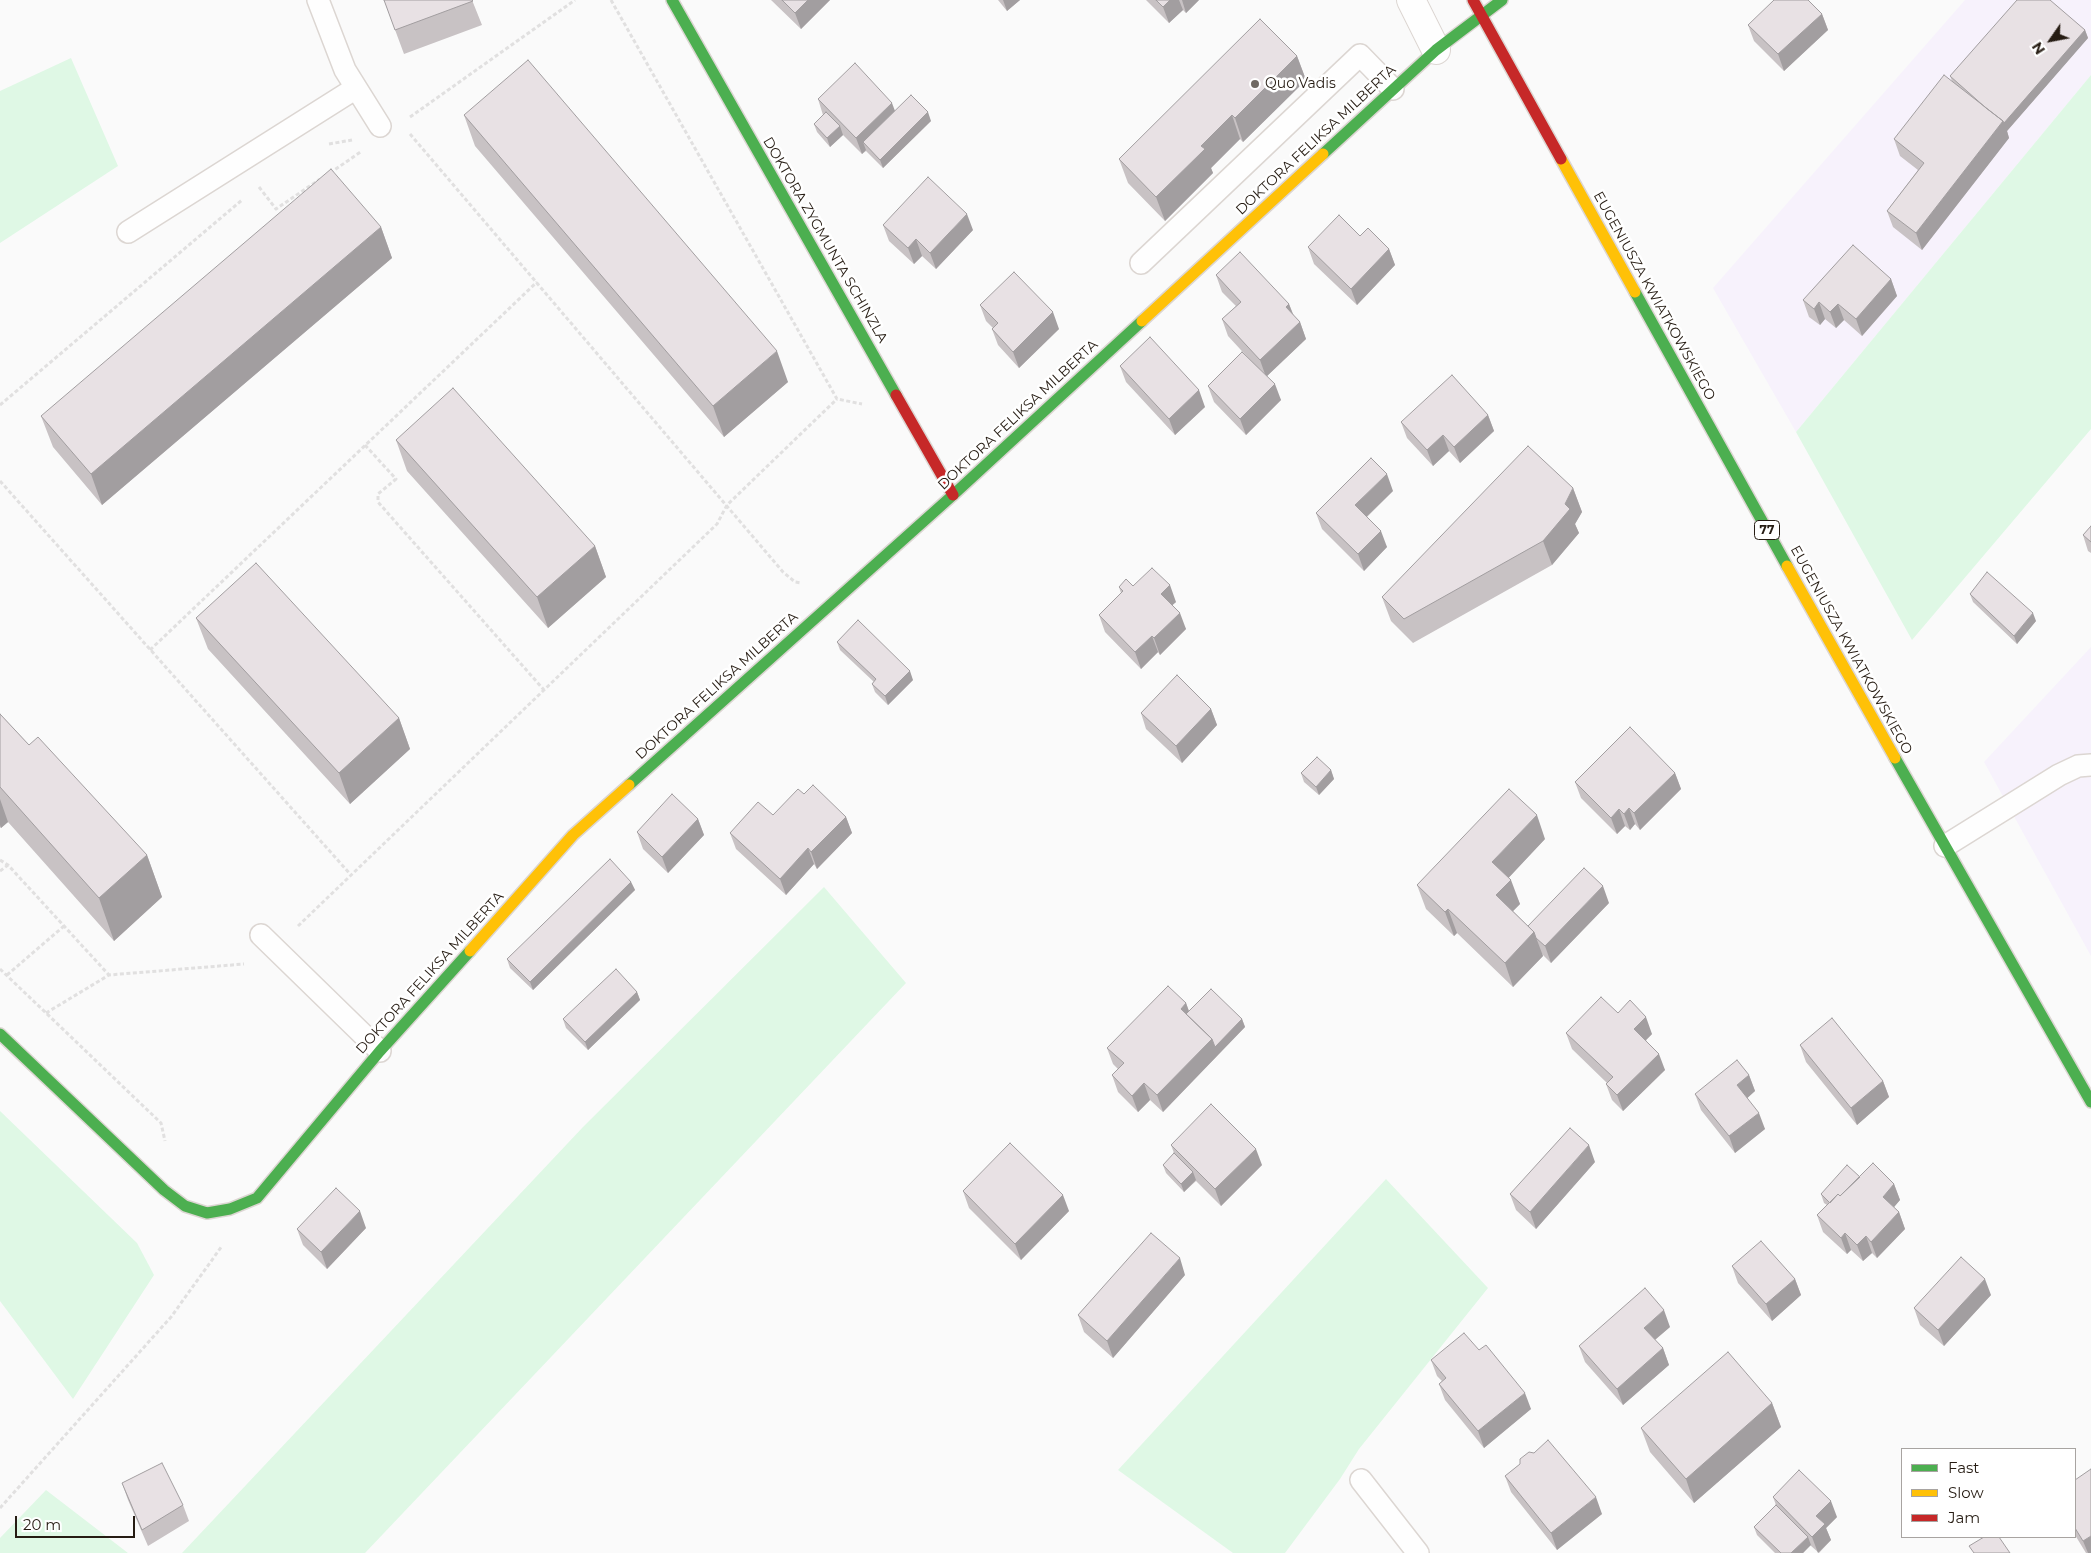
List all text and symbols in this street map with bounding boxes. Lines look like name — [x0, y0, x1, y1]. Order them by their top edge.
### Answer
north arrow — [2026, 15, 2076, 65]
text: N — [2028, 39, 2049, 58]
street label: DOKTORA FELIKSA MILBERTA — [1233, 61, 1399, 219]
place label: Quo Vadis — [1265, 76, 1336, 92]
marker: Quo Vadis — [1249, 78, 1261, 90]
street label: DOKTORA ZYGMUNTA SCHINZLA — [759, 134, 891, 346]
street label: EUGENIUSZA KWIATKOWSKIEGO — [1589, 189, 1719, 403]
street label: DOKTORA FELIKSA MILBERTA — [935, 336, 1101, 494]
road number: 77 — [1754, 520, 1780, 540]
street label: EUGENIUSZA KWIATKOWSKIEGO — [1786, 543, 1916, 757]
street label: DOKTORA FELIKSA MILBERTA — [632, 609, 802, 763]
street label: DOKTORA FELIKSA MILBERTA — [353, 888, 507, 1058]
legend — [1901, 1448, 2076, 1538]
text: Fast — [1948, 1458, 1979, 1477]
text: Slow — [1948, 1483, 1984, 1502]
scale bar — [18, 1506, 138, 1538]
text: Jam — [1948, 1508, 1980, 1527]
text: 20 m — [23, 1515, 61, 1534]

